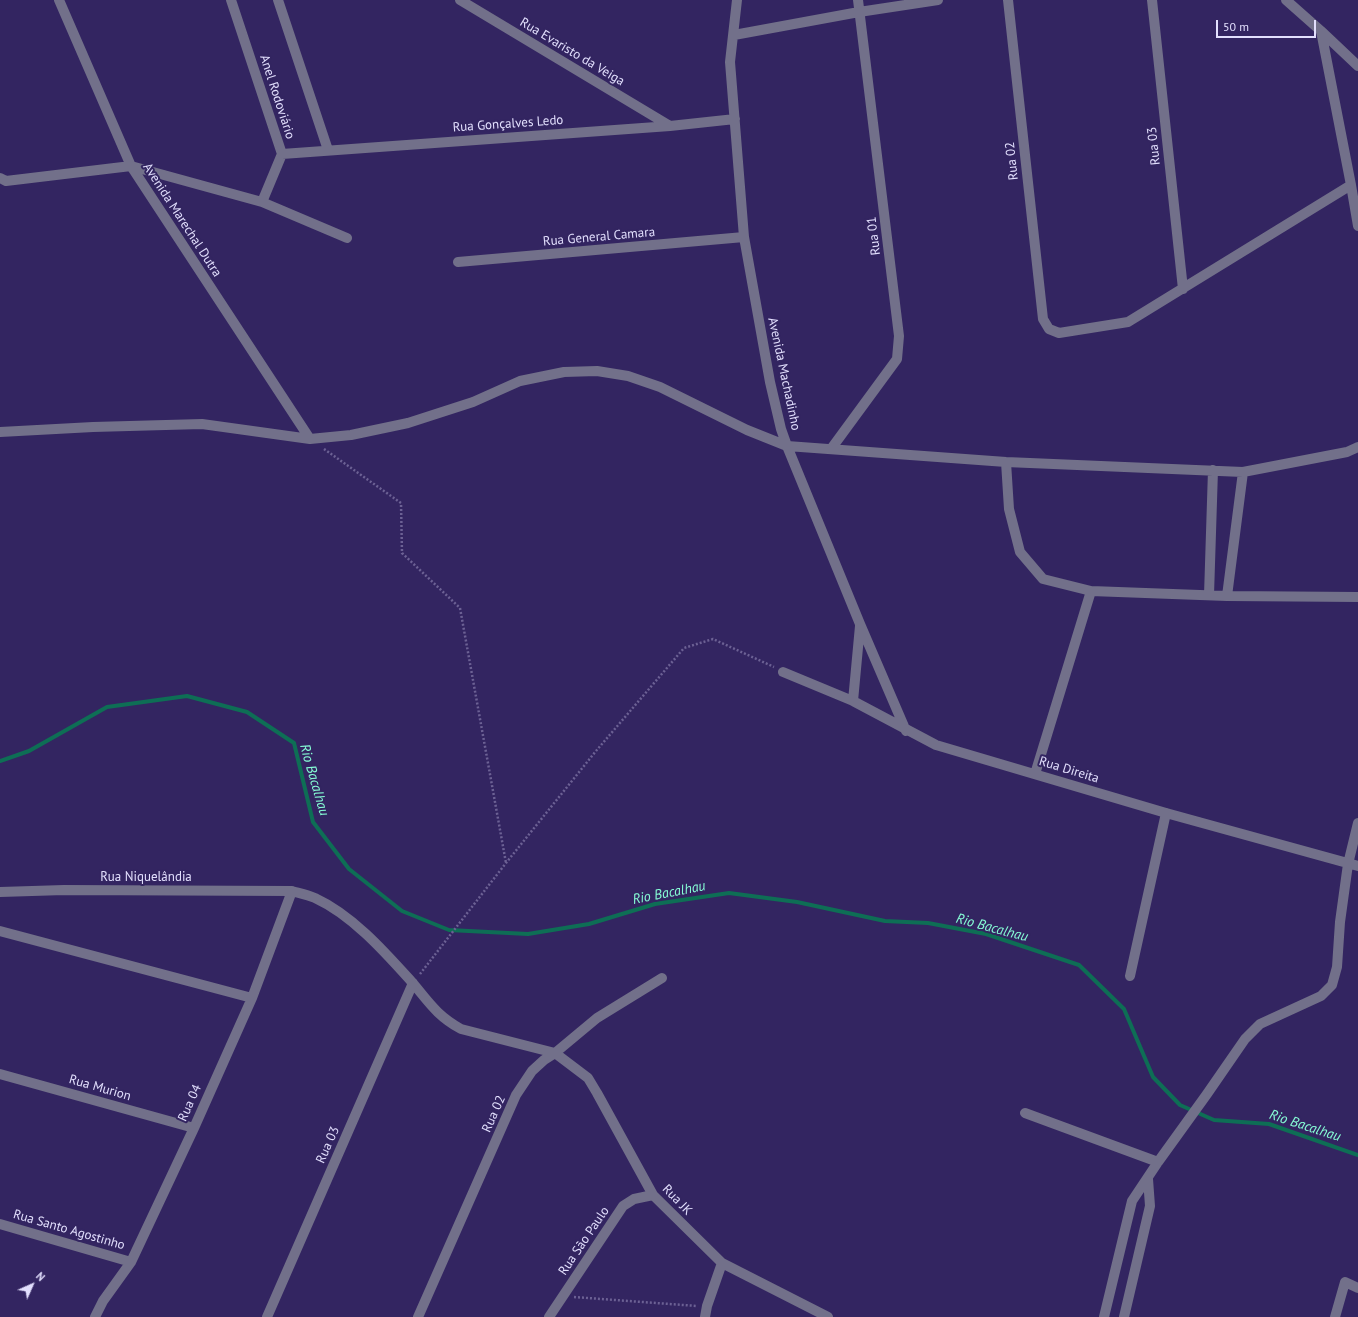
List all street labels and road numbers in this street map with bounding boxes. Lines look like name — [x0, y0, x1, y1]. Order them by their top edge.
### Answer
street label: Rua Evaristo da Veiga — [517, 15, 627, 89]
street label: Anel Rodoviário — [256, 53, 298, 141]
street label: Rua Gonçalves Ledo — [452, 112, 564, 136]
street label: Rua 03 — [1144, 126, 1164, 166]
street label: Rua 02 — [1002, 141, 1022, 181]
street label: Avenida Marechal Dutra — [139, 160, 225, 280]
street label: Rua 01 — [864, 216, 884, 256]
street label: Rua General Camara — [542, 224, 656, 250]
street label: Avenida Machadinho — [764, 316, 804, 432]
street label: Rua Direita — [1037, 753, 1101, 787]
street label: Rua Niquelândia — [100, 869, 192, 885]
street label: Rua Murion — [67, 1072, 133, 1104]
street label: Rua 04 — [175, 1082, 205, 1124]
street label: Rua 02 — [479, 1093, 509, 1135]
street label: Rua 03 — [313, 1124, 343, 1166]
street label: Rua JK — [659, 1182, 695, 1218]
street label: Rua São Paulo — [555, 1204, 613, 1278]
street label: Rua Santo Agostinho — [11, 1207, 127, 1253]

